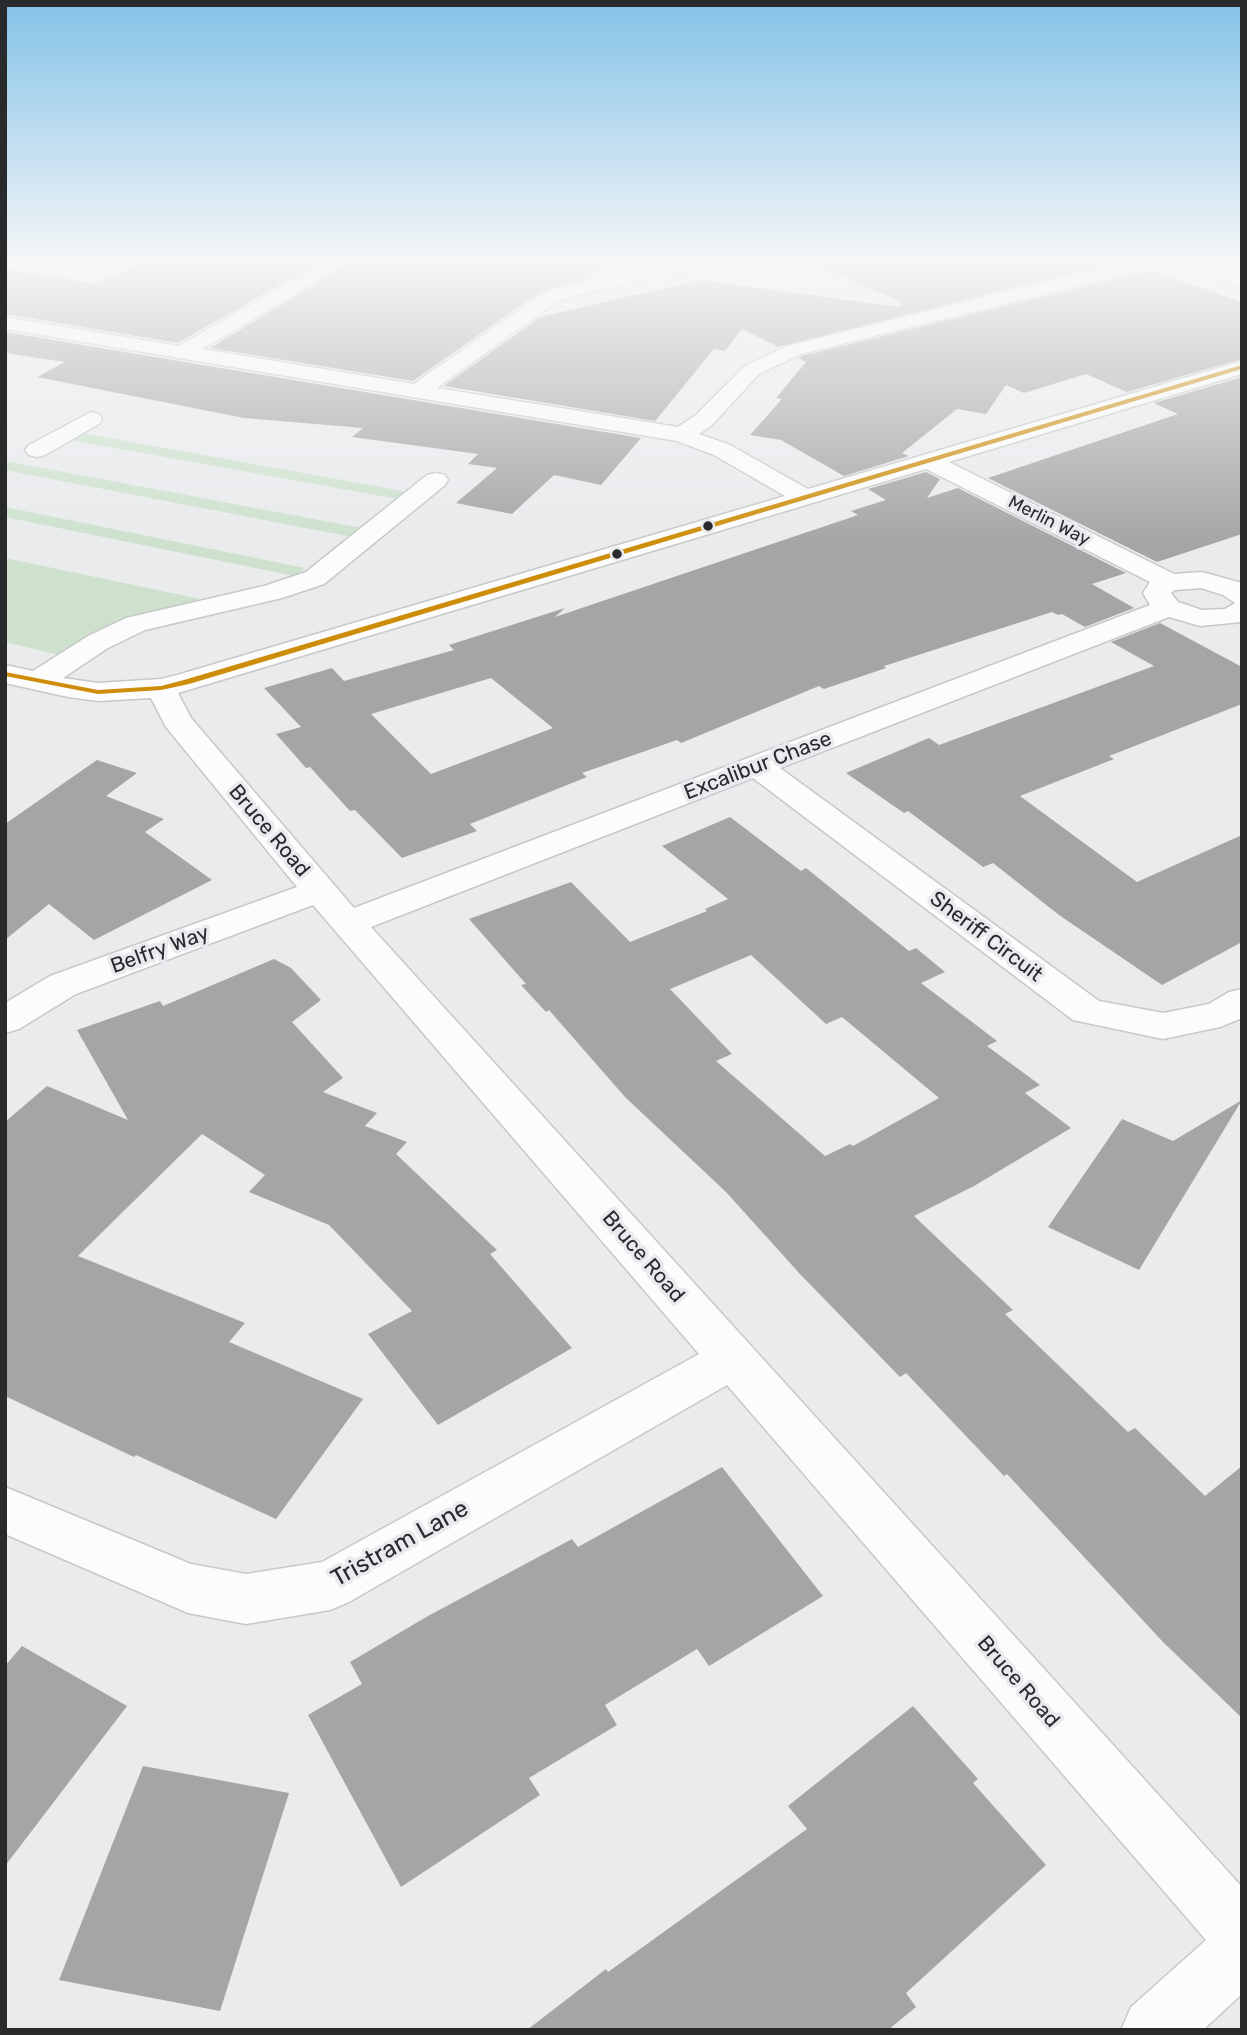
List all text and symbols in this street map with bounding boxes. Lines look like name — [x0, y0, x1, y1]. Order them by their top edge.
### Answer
street label: Merlin Way — [1004, 491, 1094, 551]
unlabelled marker — [701, 519, 715, 533]
unlabelled marker — [610, 547, 624, 561]
street label: Excalibur Chase — [681, 726, 835, 806]
street label: Bruce Road — [223, 780, 315, 882]
street label: Sheriff Circuit — [925, 886, 1047, 988]
street label: Belfry Way — [107, 921, 213, 979]
street label: Bruce Road — [596, 1206, 690, 1308]
street label: Tristram Lane — [326, 1494, 474, 1594]
street label: Bruce Road — [971, 1631, 1065, 1733]

